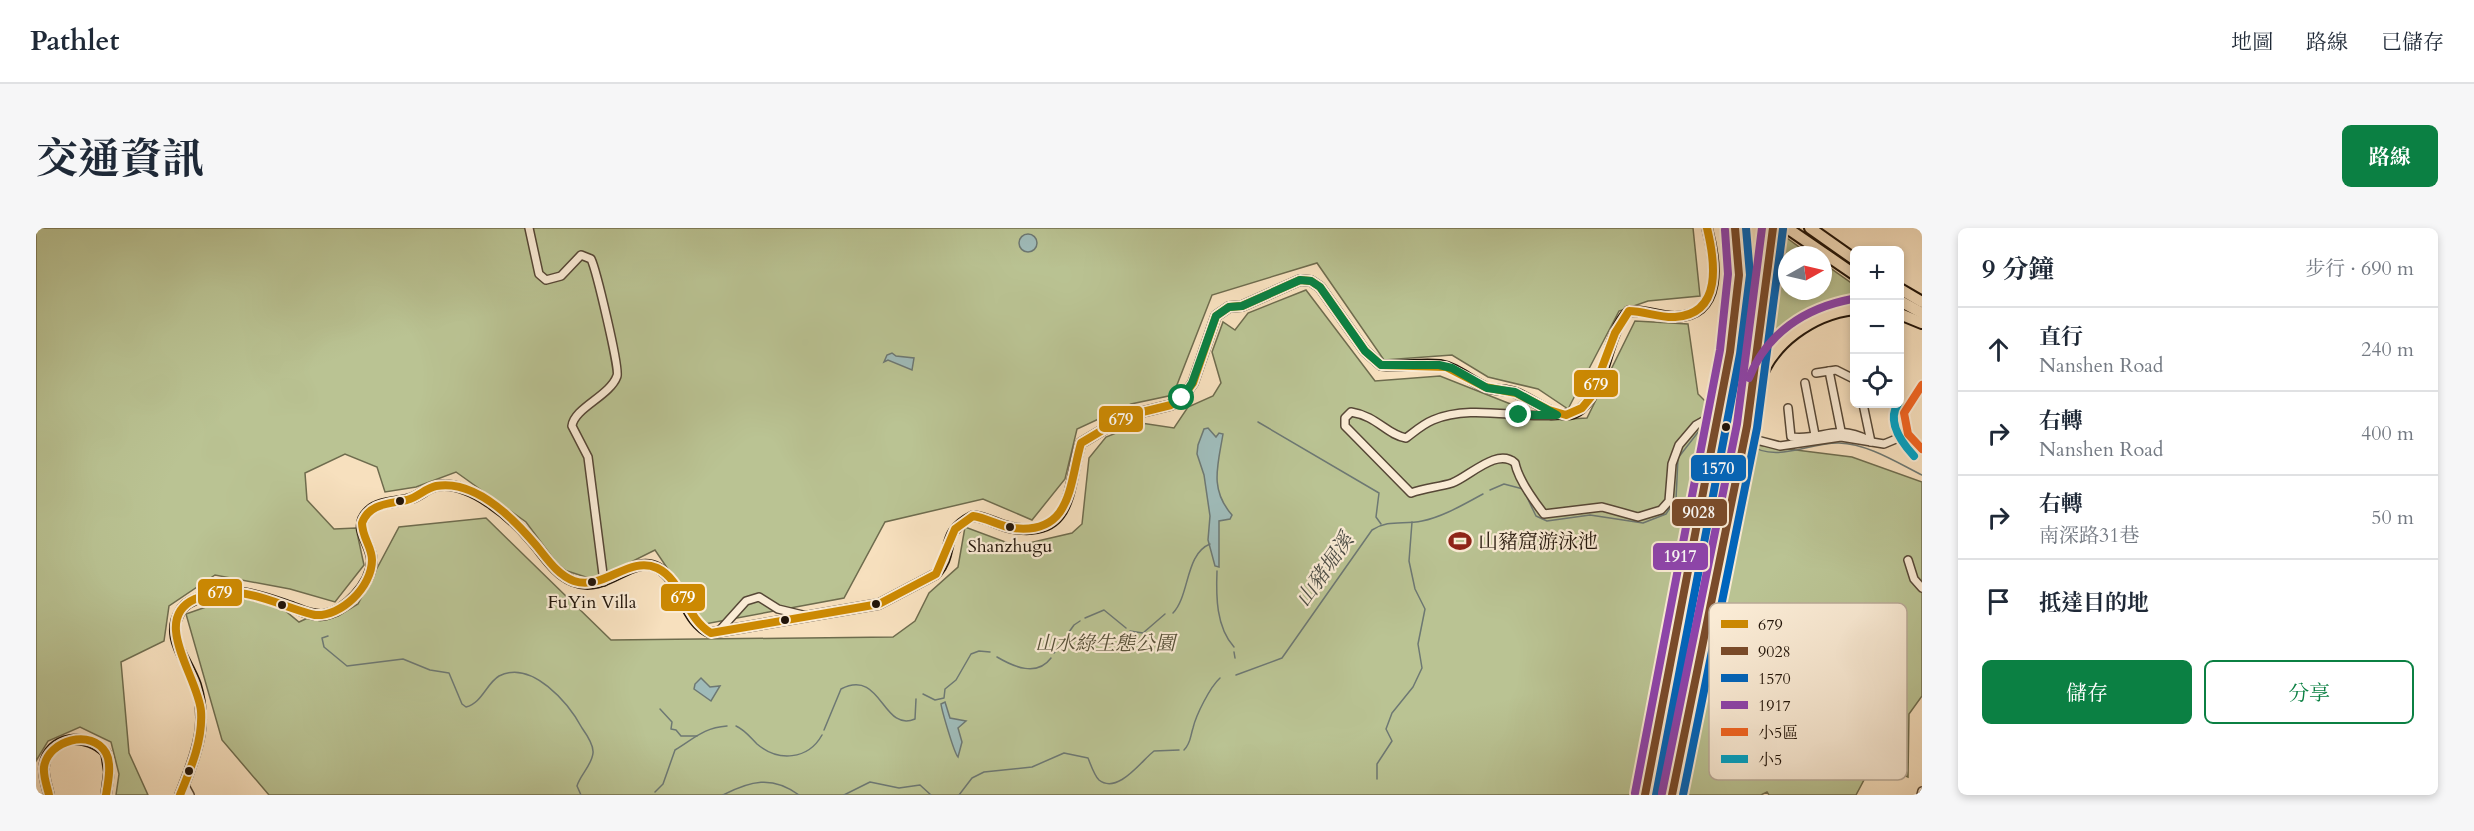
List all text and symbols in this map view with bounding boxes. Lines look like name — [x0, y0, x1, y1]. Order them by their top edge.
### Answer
text: Pathlet — [30, 22, 119, 60]
text: 地圖 — [2231, 28, 2273, 57]
text: 路線 — [2306, 28, 2348, 57]
text: 已儲存 — [2381, 28, 2444, 57]
button: 路線 — [2342, 125, 2438, 187]
text: 交通資訊 — [36, 131, 204, 188]
north arrow — [1778, 246, 1832, 300]
map controls — [1850, 246, 1904, 408]
button: + — [1850, 246, 1904, 300]
text: 9 分鐘 — [1982, 252, 2054, 287]
text: 步行 · 690 m — [2305, 255, 2414, 282]
button: − — [1850, 300, 1904, 354]
text: 直行 — [2039, 322, 2083, 352]
icon: ahead — [1982, 333, 2015, 366]
text: 240 m — [2361, 336, 2414, 363]
text: Nanshen Road — [2039, 352, 2164, 379]
button: locate — [1850, 354, 1904, 408]
line badge: 679 — [1573, 369, 1619, 398]
text: 679 — [1584, 374, 1608, 396]
route start — [1168, 384, 1194, 410]
route end — [1505, 401, 1531, 427]
line badge: 679 — [1098, 405, 1144, 433]
text: 右轉 — [2039, 406, 2083, 436]
text: 679 — [1109, 409, 1133, 431]
icon: right — [1982, 417, 2015, 450]
text: 400 m — [2361, 420, 2414, 447]
unlabelled marker — [1720, 421, 1732, 433]
text: Nanshen Road — [2039, 436, 2164, 463]
line badge: 1570 — [1690, 454, 1747, 482]
text: 1570 — [1702, 458, 1734, 480]
text: 右轉 — [2039, 489, 2083, 519]
unlabelled marker — [394, 495, 406, 507]
line badge: 9028 — [1671, 498, 1728, 527]
icon: right — [1982, 501, 2015, 534]
text: 9028 — [1683, 502, 1715, 524]
text: 50 m — [2371, 504, 2414, 531]
marker: Shanzhugu — [1004, 521, 1016, 533]
text: 南深路31巷 — [2039, 522, 2140, 549]
water label: 山豬堀溪 — [1289, 526, 1362, 613]
sports icon: 山豬窟游泳池 — [1447, 528, 1473, 554]
place label: 山豬窟游泳池 — [1478, 528, 1598, 555]
place label: Shanzhugu — [968, 534, 1052, 559]
line badge: 1917 — [1652, 542, 1709, 571]
text: 1917 — [1664, 546, 1696, 568]
marker: FuYin Villa — [586, 576, 598, 588]
line badge: 679 — [197, 578, 243, 607]
text: 679 — [208, 582, 232, 604]
line badge: 679 — [660, 583, 706, 612]
icon: arrive — [1982, 585, 2015, 618]
text: 679 — [671, 587, 695, 609]
text: 抵達目的地 — [2039, 588, 2149, 618]
place label: FuYin Villa — [548, 590, 637, 615]
unlabelled marker — [870, 598, 882, 610]
unlabelled marker — [276, 599, 288, 611]
legend — [1709, 603, 1907, 780]
unlabelled marker — [779, 614, 791, 626]
text: 679 — [1758, 614, 1783, 636]
park label: 山水綠生態公園 — [1035, 630, 1178, 657]
text: 9028 — [1758, 641, 1791, 663]
button: 儲存 — [1982, 660, 2192, 724]
button: 分享 — [2204, 660, 2414, 724]
text: 1570 — [1758, 668, 1791, 690]
text: 1917 — [1758, 695, 1791, 717]
text: 小5區 — [1758, 722, 1798, 744]
text: 小5 — [1758, 749, 1782, 771]
unlabelled marker — [183, 765, 195, 777]

